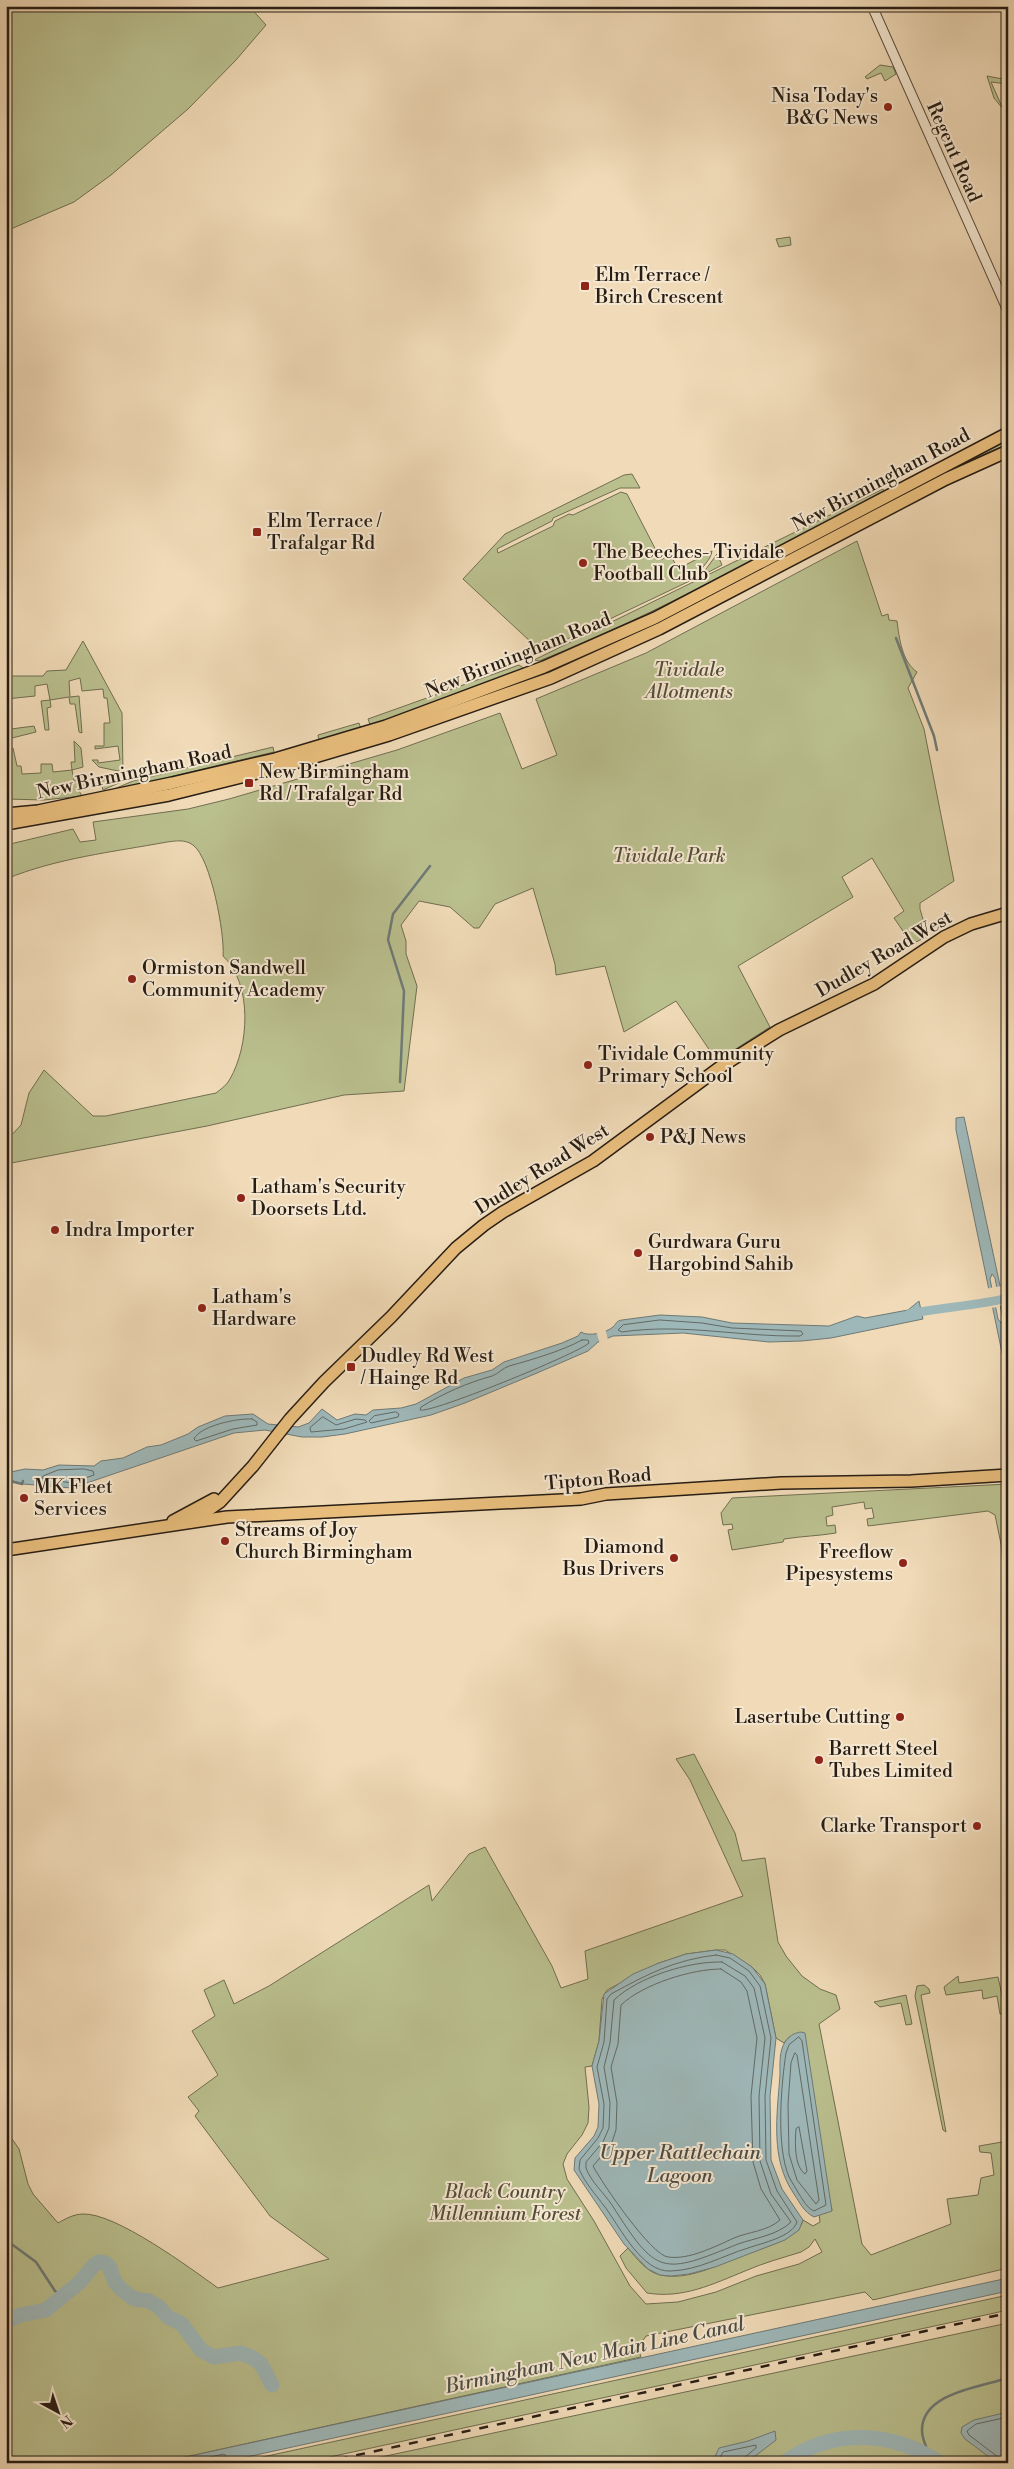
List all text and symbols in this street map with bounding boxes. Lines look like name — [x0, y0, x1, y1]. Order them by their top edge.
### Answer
place label: Nisa Today's B&G News — [771, 84, 878, 130]
street label: Regent Road — [921, 98, 987, 206]
marker: Nisa Today's B&G News — [882, 101, 894, 113]
place label: Elm Terrace / Birch Crescent — [594, 263, 724, 309]
marker: Elm Terrace / Birch Crescent — [579, 280, 591, 292]
street label: New Birmingham Road — [788, 423, 974, 537]
place label: Elm Terrace / Trafalgar Rd — [267, 509, 382, 555]
marker: Elm Terrace / Trafalgar Rd — [251, 526, 263, 538]
place label: The Beeches- Tividale Football Club — [593, 540, 784, 586]
marker: The Beeches- Tividale Football Club — [577, 557, 589, 569]
street label: New Birmingham Road — [422, 607, 615, 703]
park label: Tividale Allotments — [643, 658, 733, 704]
street label: New Birmingham Road — [35, 740, 234, 804]
place label: New Birmingham Rd / Trafalgar Rd — [259, 760, 410, 806]
marker: New Birmingham Rd / Trafalgar Rd — [243, 777, 255, 789]
park label: Tividale Park — [612, 844, 726, 868]
street label: Dudley Road West — [812, 905, 957, 1003]
place label: Ormiston Sandwell Community Academy — [142, 956, 326, 1002]
marker: Ormiston Sandwell Community Academy — [126, 973, 138, 985]
place label: Tividale Community Primary School — [598, 1042, 775, 1088]
marker: Tividale Community Primary School — [582, 1059, 594, 1071]
street label: Dudley Road West — [471, 1118, 614, 1220]
place label: P&J News — [660, 1125, 746, 1149]
marker: P&J News — [644, 1131, 656, 1143]
place label: Latham's Security Doorsets Ltd. — [251, 1175, 407, 1221]
marker: Latham's Security Doorsets Ltd. — [235, 1192, 247, 1204]
place label: Indra Importer — [65, 1218, 195, 1242]
marker: Indra Importer — [49, 1224, 61, 1236]
place label: Gurdwara Guru Hargobind Sahib — [648, 1230, 793, 1276]
marker: Gurdwara Guru Hargobind Sahib — [632, 1247, 644, 1259]
place label: Latham's Hardware — [212, 1285, 296, 1331]
marker: Latham's Hardware — [196, 1302, 208, 1314]
place label: Dudley Rd West / Hainge Rd — [360, 1344, 495, 1390]
marker: Dudley Rd West / Hainge Rd — [345, 1361, 357, 1373]
street label: Tipton Road — [544, 1462, 653, 1496]
place label: MK Fleet Services — [34, 1475, 113, 1521]
marker: MK Fleet Services — [18, 1492, 30, 1504]
place label: Streams of Joy Church Birmingham — [235, 1518, 413, 1564]
marker: Streams of Joy Church Birmingham — [219, 1535, 231, 1547]
place label: Diamond Bus Drivers — [562, 1535, 664, 1581]
place label: Freeflow Pipesystems — [786, 1540, 894, 1586]
marker: Diamond Bus Drivers — [668, 1552, 680, 1564]
marker: Freeflow Pipesystems — [897, 1557, 909, 1569]
place label: Lasertube Cutting — [734, 1705, 890, 1729]
marker: Lasertube Cutting — [894, 1711, 906, 1723]
place label: Barrett Steel Tubes Limited — [828, 1737, 953, 1783]
marker: Barrett Steel Tubes Limited — [813, 1754, 825, 1766]
place label: Clarke Transport — [820, 1814, 967, 1838]
marker: Clarke Transport — [971, 1820, 983, 1832]
water label: Upper Rattlechain Lagoon — [599, 2141, 762, 2189]
park label: Black Country Millennium Forest — [429, 2180, 582, 2226]
water label: Birmingham New Main Line Canal — [442, 2312, 748, 2400]
north arrow — [32, 2386, 82, 2436]
text: N — [56, 2411, 76, 2432]

